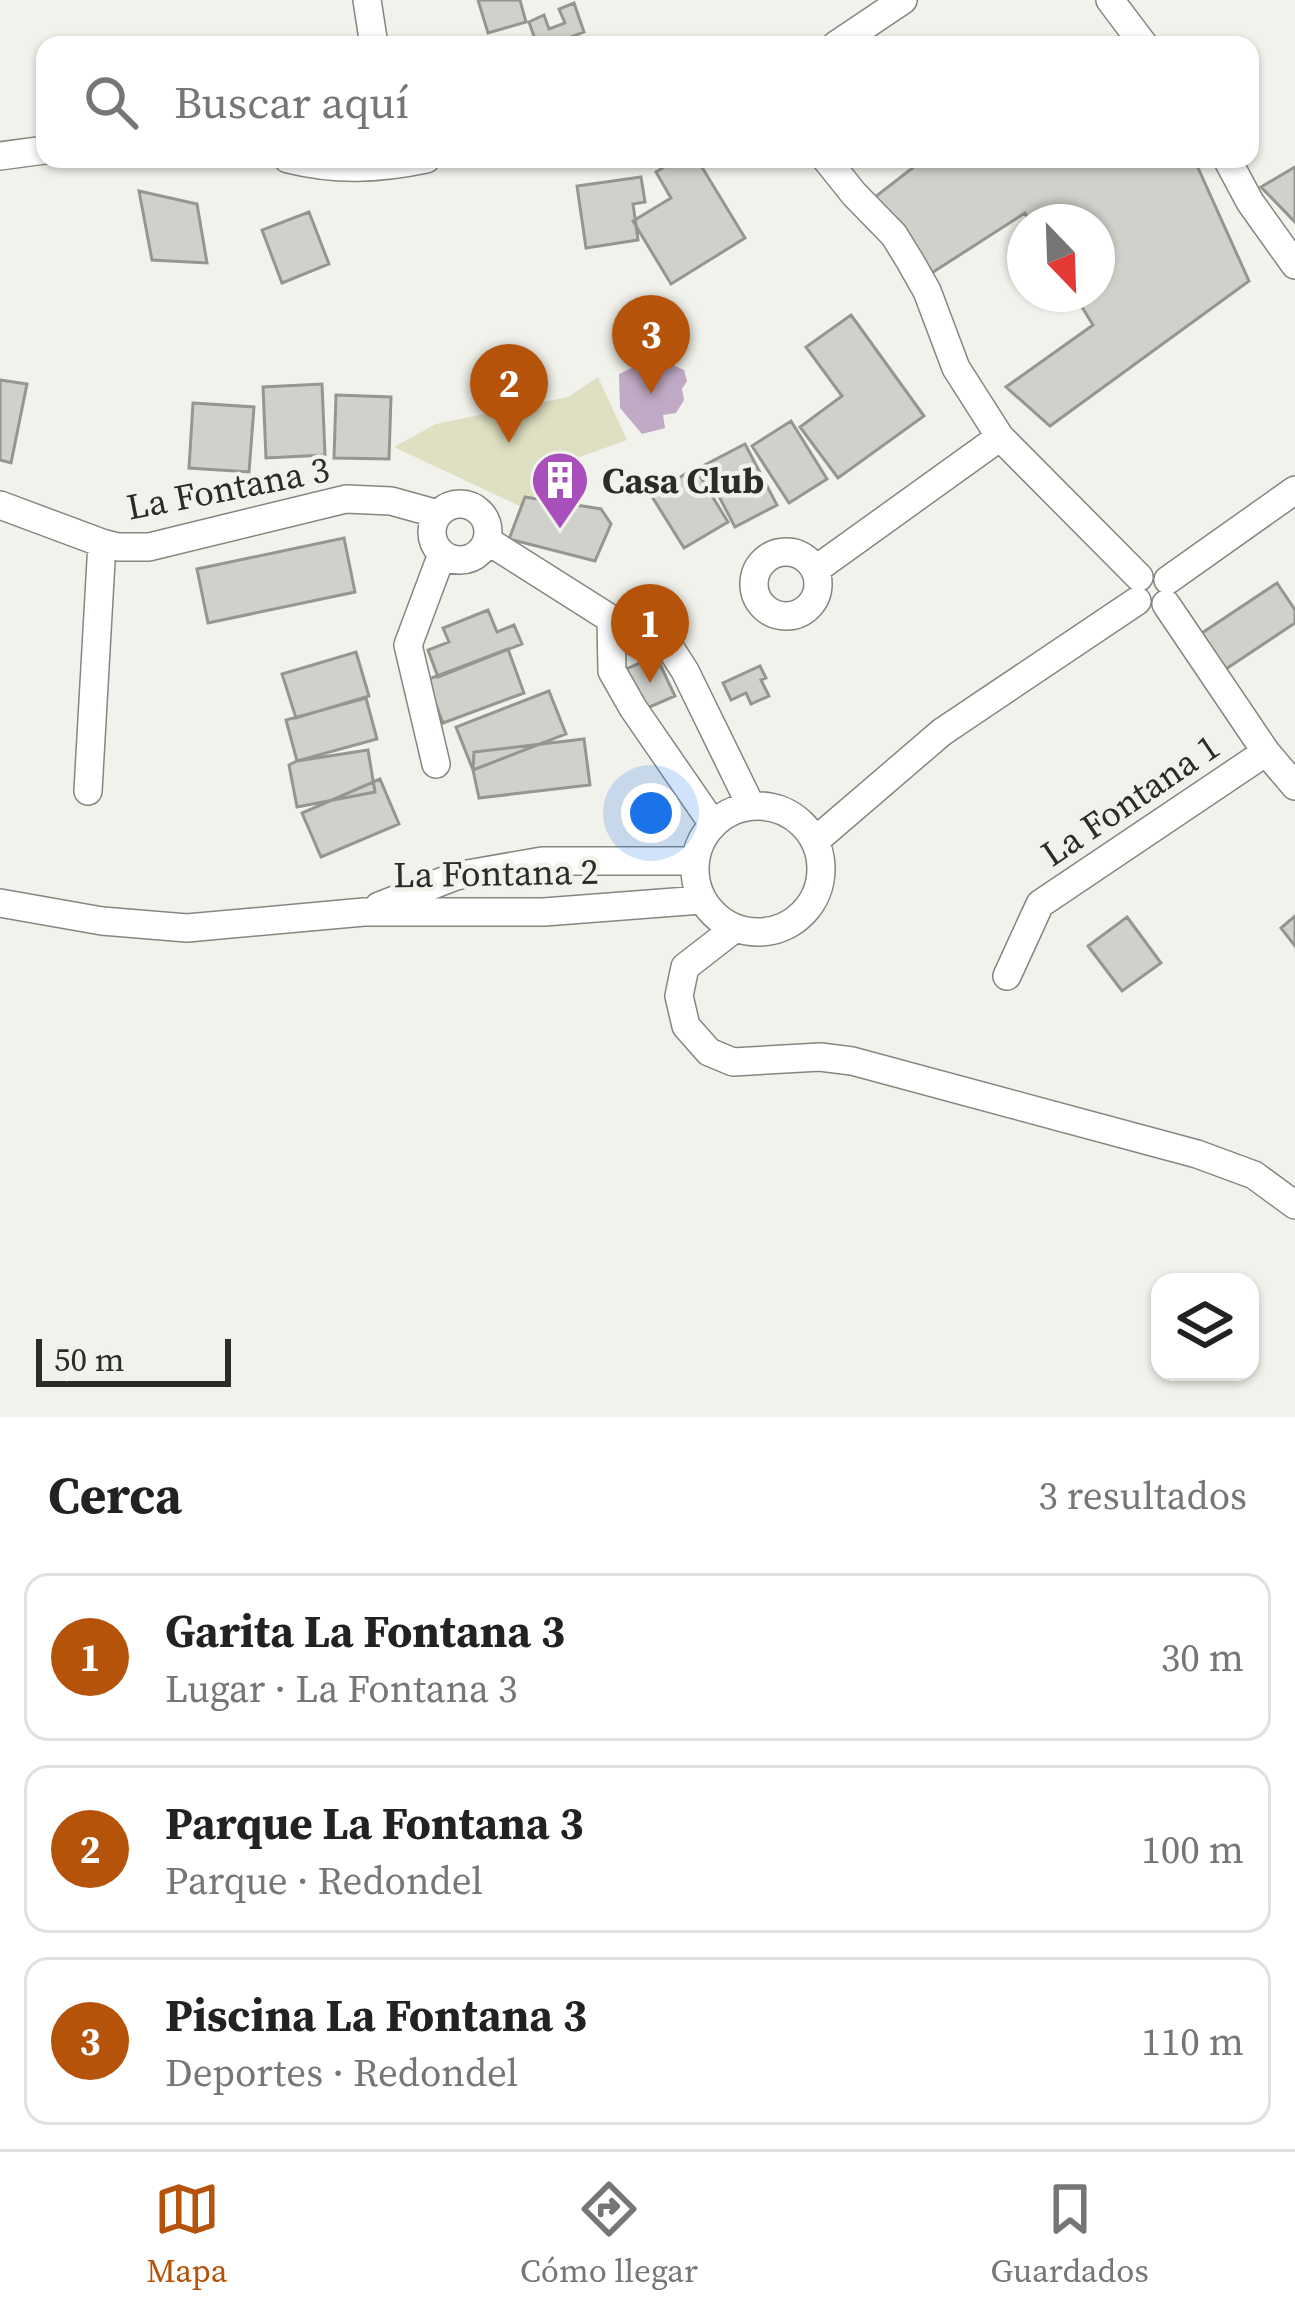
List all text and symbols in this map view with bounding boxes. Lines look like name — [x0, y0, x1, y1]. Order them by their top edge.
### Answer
search box — [36, 36, 1259, 168]
icon: search — [78, 69, 144, 135]
text: Buscar aquí — [174, 71, 409, 133]
north arrow — [1007, 204, 1115, 312]
pin: 3 — [612, 295, 690, 394]
pin: 2 — [470, 344, 548, 443]
street label: La Fontana 3 — [123, 444, 333, 532]
building icon: Casa Club — [529, 449, 591, 531]
place label: Casa Club — [602, 456, 764, 505]
pin: 1 — [611, 584, 689, 683]
street label: La Fontana 1 — [1031, 722, 1229, 878]
your location — [621, 783, 681, 843]
street label: La Fontana 2 — [393, 847, 599, 899]
map controls — [1151, 1273, 1259, 1381]
button: layers — [1151, 1273, 1259, 1381]
scale bar — [36, 1333, 231, 1386]
text: 50 m — [54, 1337, 124, 1382]
text: Cerca — [48, 1460, 182, 1530]
text: 3 resultados — [1038, 1469, 1247, 1522]
text: Garita La Fontana 3 — [165, 1600, 565, 1662]
text: 1 — [79, 1631, 101, 1684]
text: 30 m — [1161, 1631, 1244, 1684]
text: Lugar · La Fontana 3 — [165, 1662, 518, 1715]
text: Parque La Fontana 3 — [165, 1792, 584, 1854]
text: 2 — [79, 1823, 101, 1876]
text: 100 m — [1141, 1823, 1244, 1876]
text: Parque · Redondel — [165, 1854, 483, 1907]
text: Piscina La Fontana 3 — [165, 1984, 587, 2046]
text: 3 — [79, 2015, 101, 2068]
text: 110 m — [1141, 2015, 1244, 2068]
text: Deportes · Redondel — [165, 2046, 518, 2099]
tab: Mapa — [146, 2176, 228, 2293]
tab: Cómo llegar — [520, 2176, 698, 2293]
tab: Guardados — [990, 2176, 1149, 2293]

